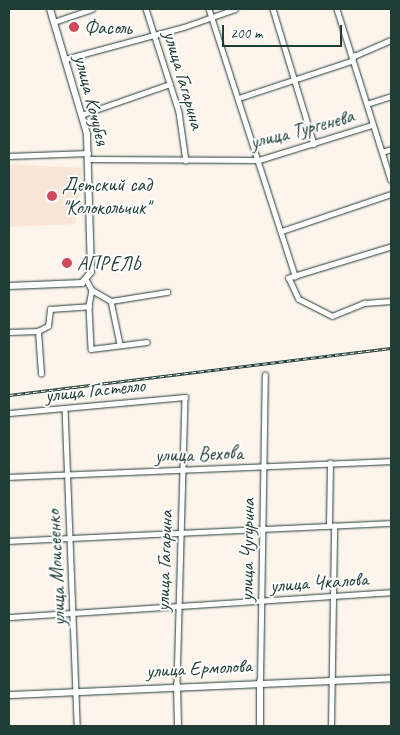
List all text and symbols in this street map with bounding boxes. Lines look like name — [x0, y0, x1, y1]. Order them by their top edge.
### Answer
place label: Фасоль — [84, 15, 132, 39]
scale bar — [225, 15, 345, 47]
marker: Фасоль — [68, 21, 80, 33]
text: 200 m — [230, 24, 262, 43]
street label: улица Гагарина — [158, 28, 210, 132]
street label: улица Кочубея — [69, 53, 115, 147]
street label: улица Тургенева — [247, 104, 357, 154]
place label: Детский сад "Колокольчик" — [62, 173, 152, 220]
marker: Детский сад "Колокольчик" — [46, 190, 58, 202]
place label: АПРЕЛЬ — [77, 251, 141, 275]
marker: АПРЕЛЬ — [61, 257, 73, 269]
street label: улица Гастелло — [43, 373, 147, 407]
street label: улица Вехова — [155, 440, 243, 468]
street label: улица Чугурина — [234, 498, 260, 602]
street label: улица Моисеенко — [41, 510, 71, 626]
street label: улица Гагарина — [150, 510, 178, 612]
street label: улица Чкалова — [270, 567, 368, 597]
street label: улица Ермолова — [145, 653, 253, 683]

